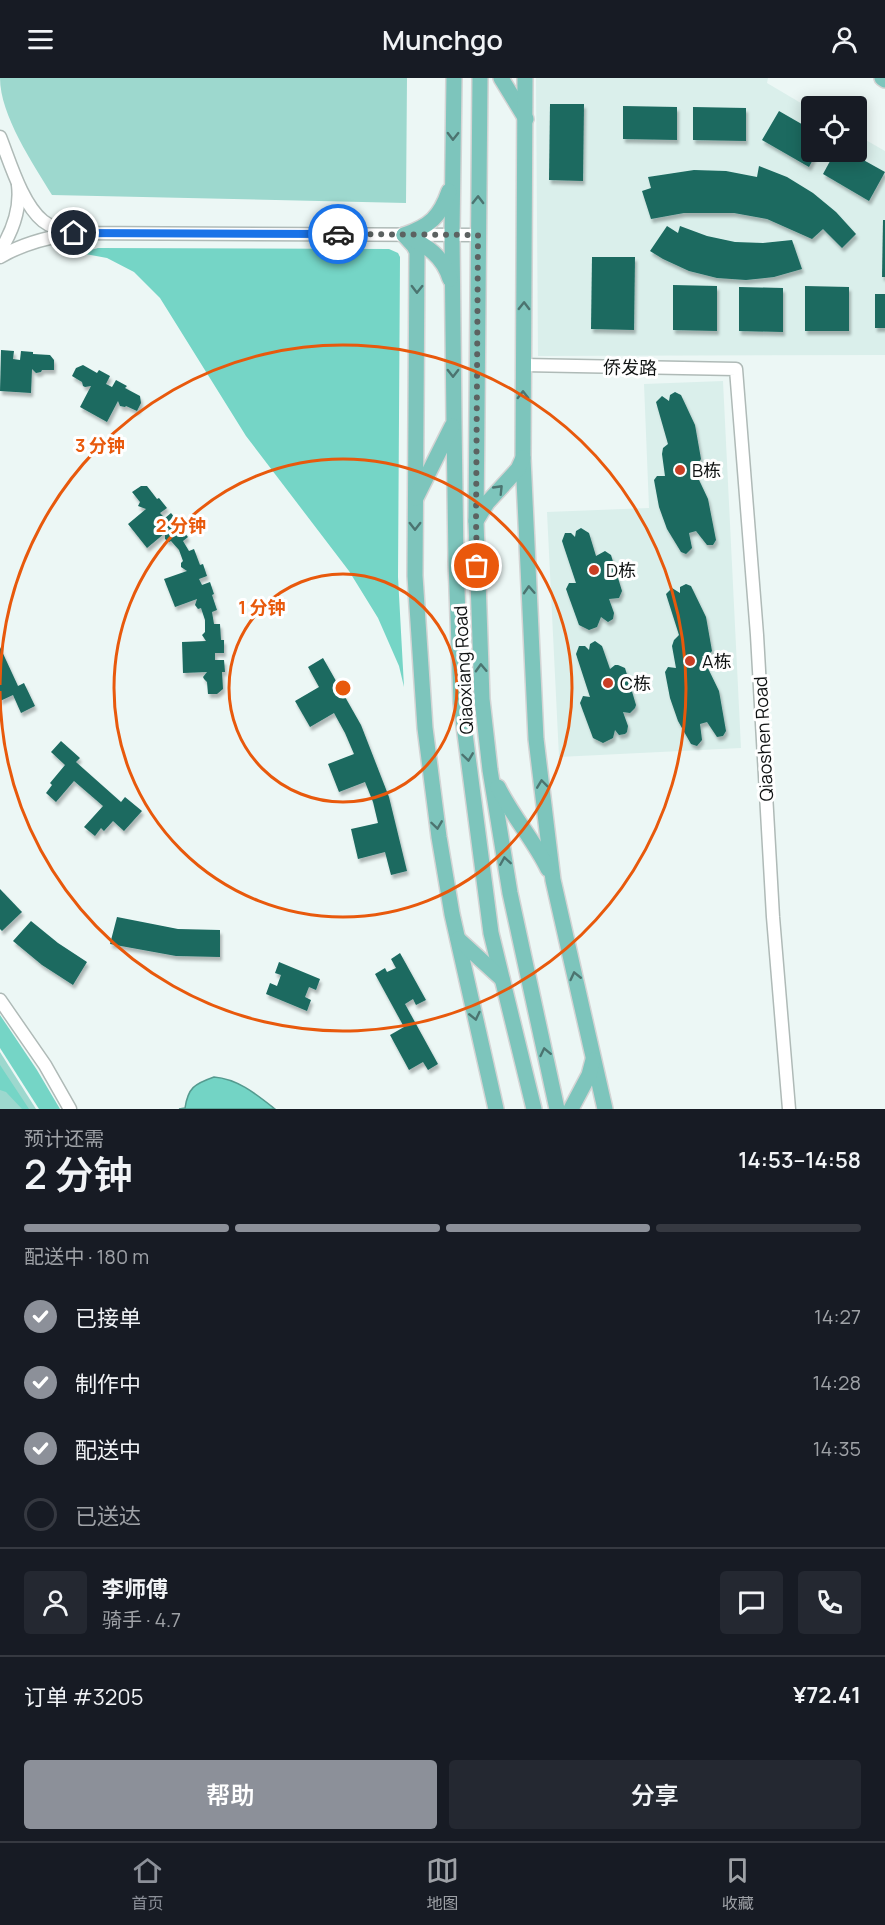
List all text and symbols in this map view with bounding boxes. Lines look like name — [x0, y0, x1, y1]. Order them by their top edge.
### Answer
text: Munchgo — [382, 21, 503, 58]
icon: menu — [24, 23, 57, 56]
icon: person — [828, 23, 861, 56]
map controls — [801, 96, 867, 162]
button: locate — [801, 96, 867, 162]
one-way arrow — [447, 132, 459, 141]
one-way arrow — [472, 195, 484, 204]
courier — [308, 204, 368, 264]
pin — [48, 207, 99, 258]
icon: home — [57, 216, 90, 249]
icon: car — [322, 218, 355, 251]
one-way arrow — [411, 285, 423, 294]
one-way arrow — [518, 302, 530, 311]
street label: 侨发路 — [603, 355, 657, 379]
one-way arrow — [447, 369, 459, 378]
one-way arrow — [517, 390, 529, 399]
text: 3 分钟 — [75, 433, 125, 457]
place label: B栋 — [692, 458, 721, 482]
marker: B栋 — [673, 463, 687, 477]
one-way arrow — [492, 486, 503, 496]
text: 2 分钟 — [156, 513, 206, 537]
one-way arrow — [409, 521, 421, 530]
pin — [451, 540, 502, 591]
icon: bag — [460, 549, 493, 582]
place label: D栋 — [606, 558, 636, 582]
marker: D栋 — [587, 563, 601, 577]
one-way arrow — [522, 585, 535, 594]
text: 1 分钟 — [238, 595, 286, 619]
street label: Qiaoxiang Road — [448, 605, 478, 735]
place label: A栋 — [702, 649, 731, 673]
marker: A栋 — [683, 654, 697, 668]
one-way arrow — [474, 663, 487, 672]
place label: C栋 — [620, 671, 651, 695]
marker: C栋 — [601, 676, 615, 690]
street label: Qiaoshen Road — [748, 676, 778, 802]
centre of rings — [333, 678, 353, 698]
one-way arrow — [461, 752, 474, 761]
one-way arrow — [536, 780, 548, 789]
one-way arrow — [431, 820, 443, 829]
one-way arrow — [499, 856, 512, 866]
one-way arrow — [570, 971, 583, 981]
one-way arrow — [468, 1011, 481, 1021]
one-way arrow — [539, 1047, 552, 1057]
text: 预计还需 — [24, 1125, 104, 1152]
text: 14:53–14:58 — [738, 1145, 861, 1175]
text: 2 分钟 — [24, 1147, 133, 1201]
text: 配送中 · 180 m — [24, 1243, 149, 1270]
icon: check — [24, 1300, 57, 1333]
text: 已接单 — [75, 1303, 141, 1333]
text: 14:27 — [814, 1303, 861, 1330]
icon: check — [24, 1366, 57, 1399]
text: 制作中 — [75, 1369, 141, 1399]
text: 14:28 — [812, 1369, 861, 1396]
icon: check — [24, 1432, 57, 1465]
text: 配送中 — [75, 1435, 141, 1465]
text: 14:35 — [813, 1435, 861, 1462]
text: 已送达 — [75, 1501, 141, 1531]
button: person — [24, 1571, 87, 1634]
button: chat — [720, 1571, 783, 1634]
button: phone — [798, 1571, 861, 1634]
text: 李师傅 — [102, 1574, 168, 1604]
text: 骑手 · 4.7 — [102, 1606, 181, 1633]
text: ¥72.41 — [793, 1680, 861, 1710]
text: 订单 #3205 — [24, 1682, 143, 1712]
button: 帮助 — [24, 1760, 437, 1829]
button: 分享 — [449, 1760, 861, 1829]
tab: 首页 — [131, 1854, 164, 1914]
tab: 地图 — [426, 1854, 459, 1914]
tab: 收藏 — [721, 1854, 754, 1914]

